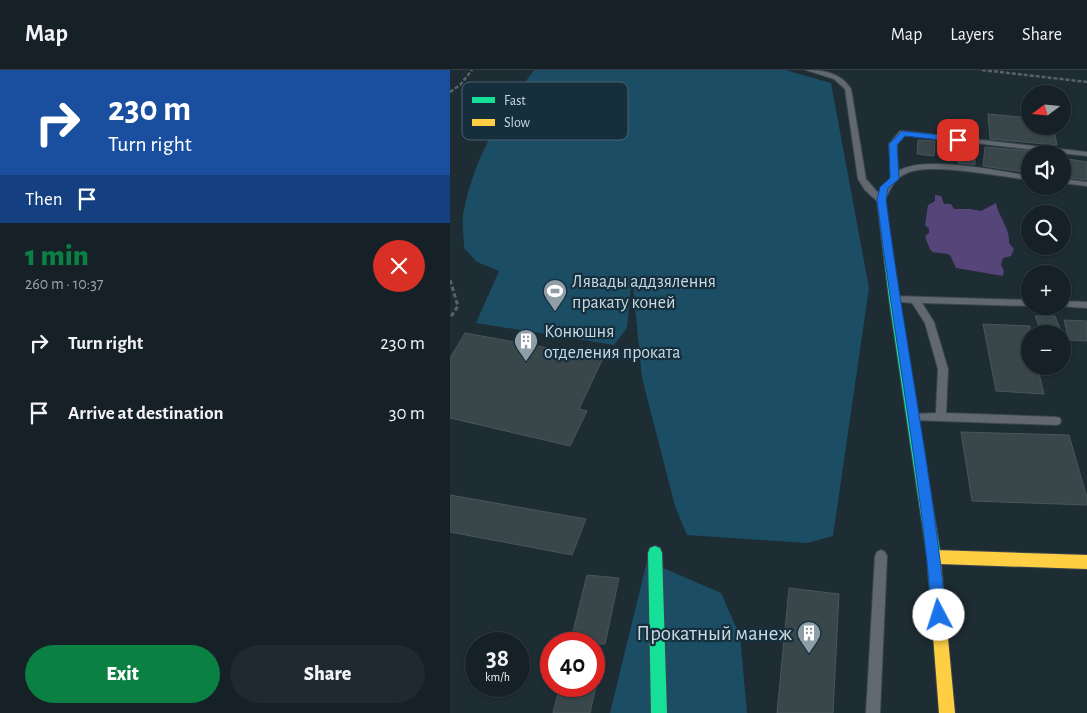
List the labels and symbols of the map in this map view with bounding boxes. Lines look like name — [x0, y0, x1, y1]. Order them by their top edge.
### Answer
legend — [462, 82, 628, 140]
north arrow — [1021, 85, 1071, 135]
text: Fast — [504, 94, 526, 108]
text: Slow — [504, 116, 531, 130]
pin — [937, 119, 979, 161]
place label: Лявады аддзялення пракату коней — [572, 273, 716, 312]
sports icon: Лявады аддзялення пракату коней — [542, 278, 568, 312]
place label: Конюшня отделения проката — [544, 323, 680, 362]
building icon: Конюшня отделения проката — [513, 328, 539, 362]
position arrow — [912, 588, 964, 640]
building icon: Прокатный манеж — [796, 620, 822, 654]
place label: Прокатный манеж — [636, 623, 792, 644]
speed limit sign: 40 — [540, 632, 605, 697]

